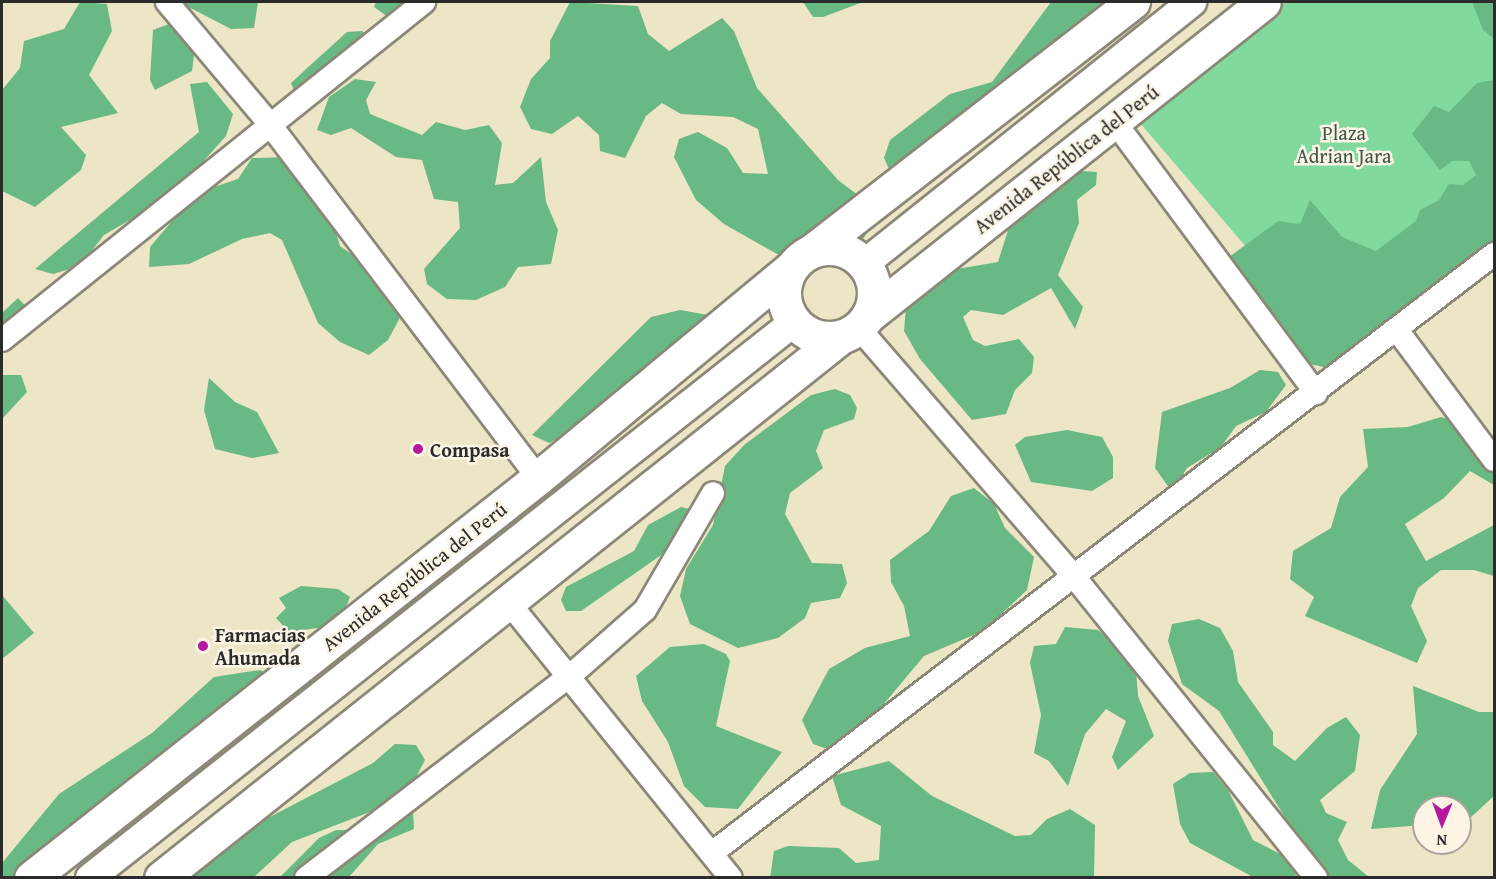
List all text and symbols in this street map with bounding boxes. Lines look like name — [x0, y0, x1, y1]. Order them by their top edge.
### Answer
street label: Avenida República del Perú — [969, 80, 1163, 238]
park label: Plaza Adrian Jara — [1296, 120, 1392, 167]
place label: Compasa — [430, 437, 510, 461]
marker: Compasa — [411, 442, 425, 456]
street label: Avenida República del Perú — [317, 497, 511, 655]
place label: Farmacias Ahumada — [215, 622, 306, 669]
marker: Farmacias Ahumada — [196, 639, 210, 653]
north arrow — [1412, 795, 1472, 855]
text: N — [1436, 829, 1447, 853]

